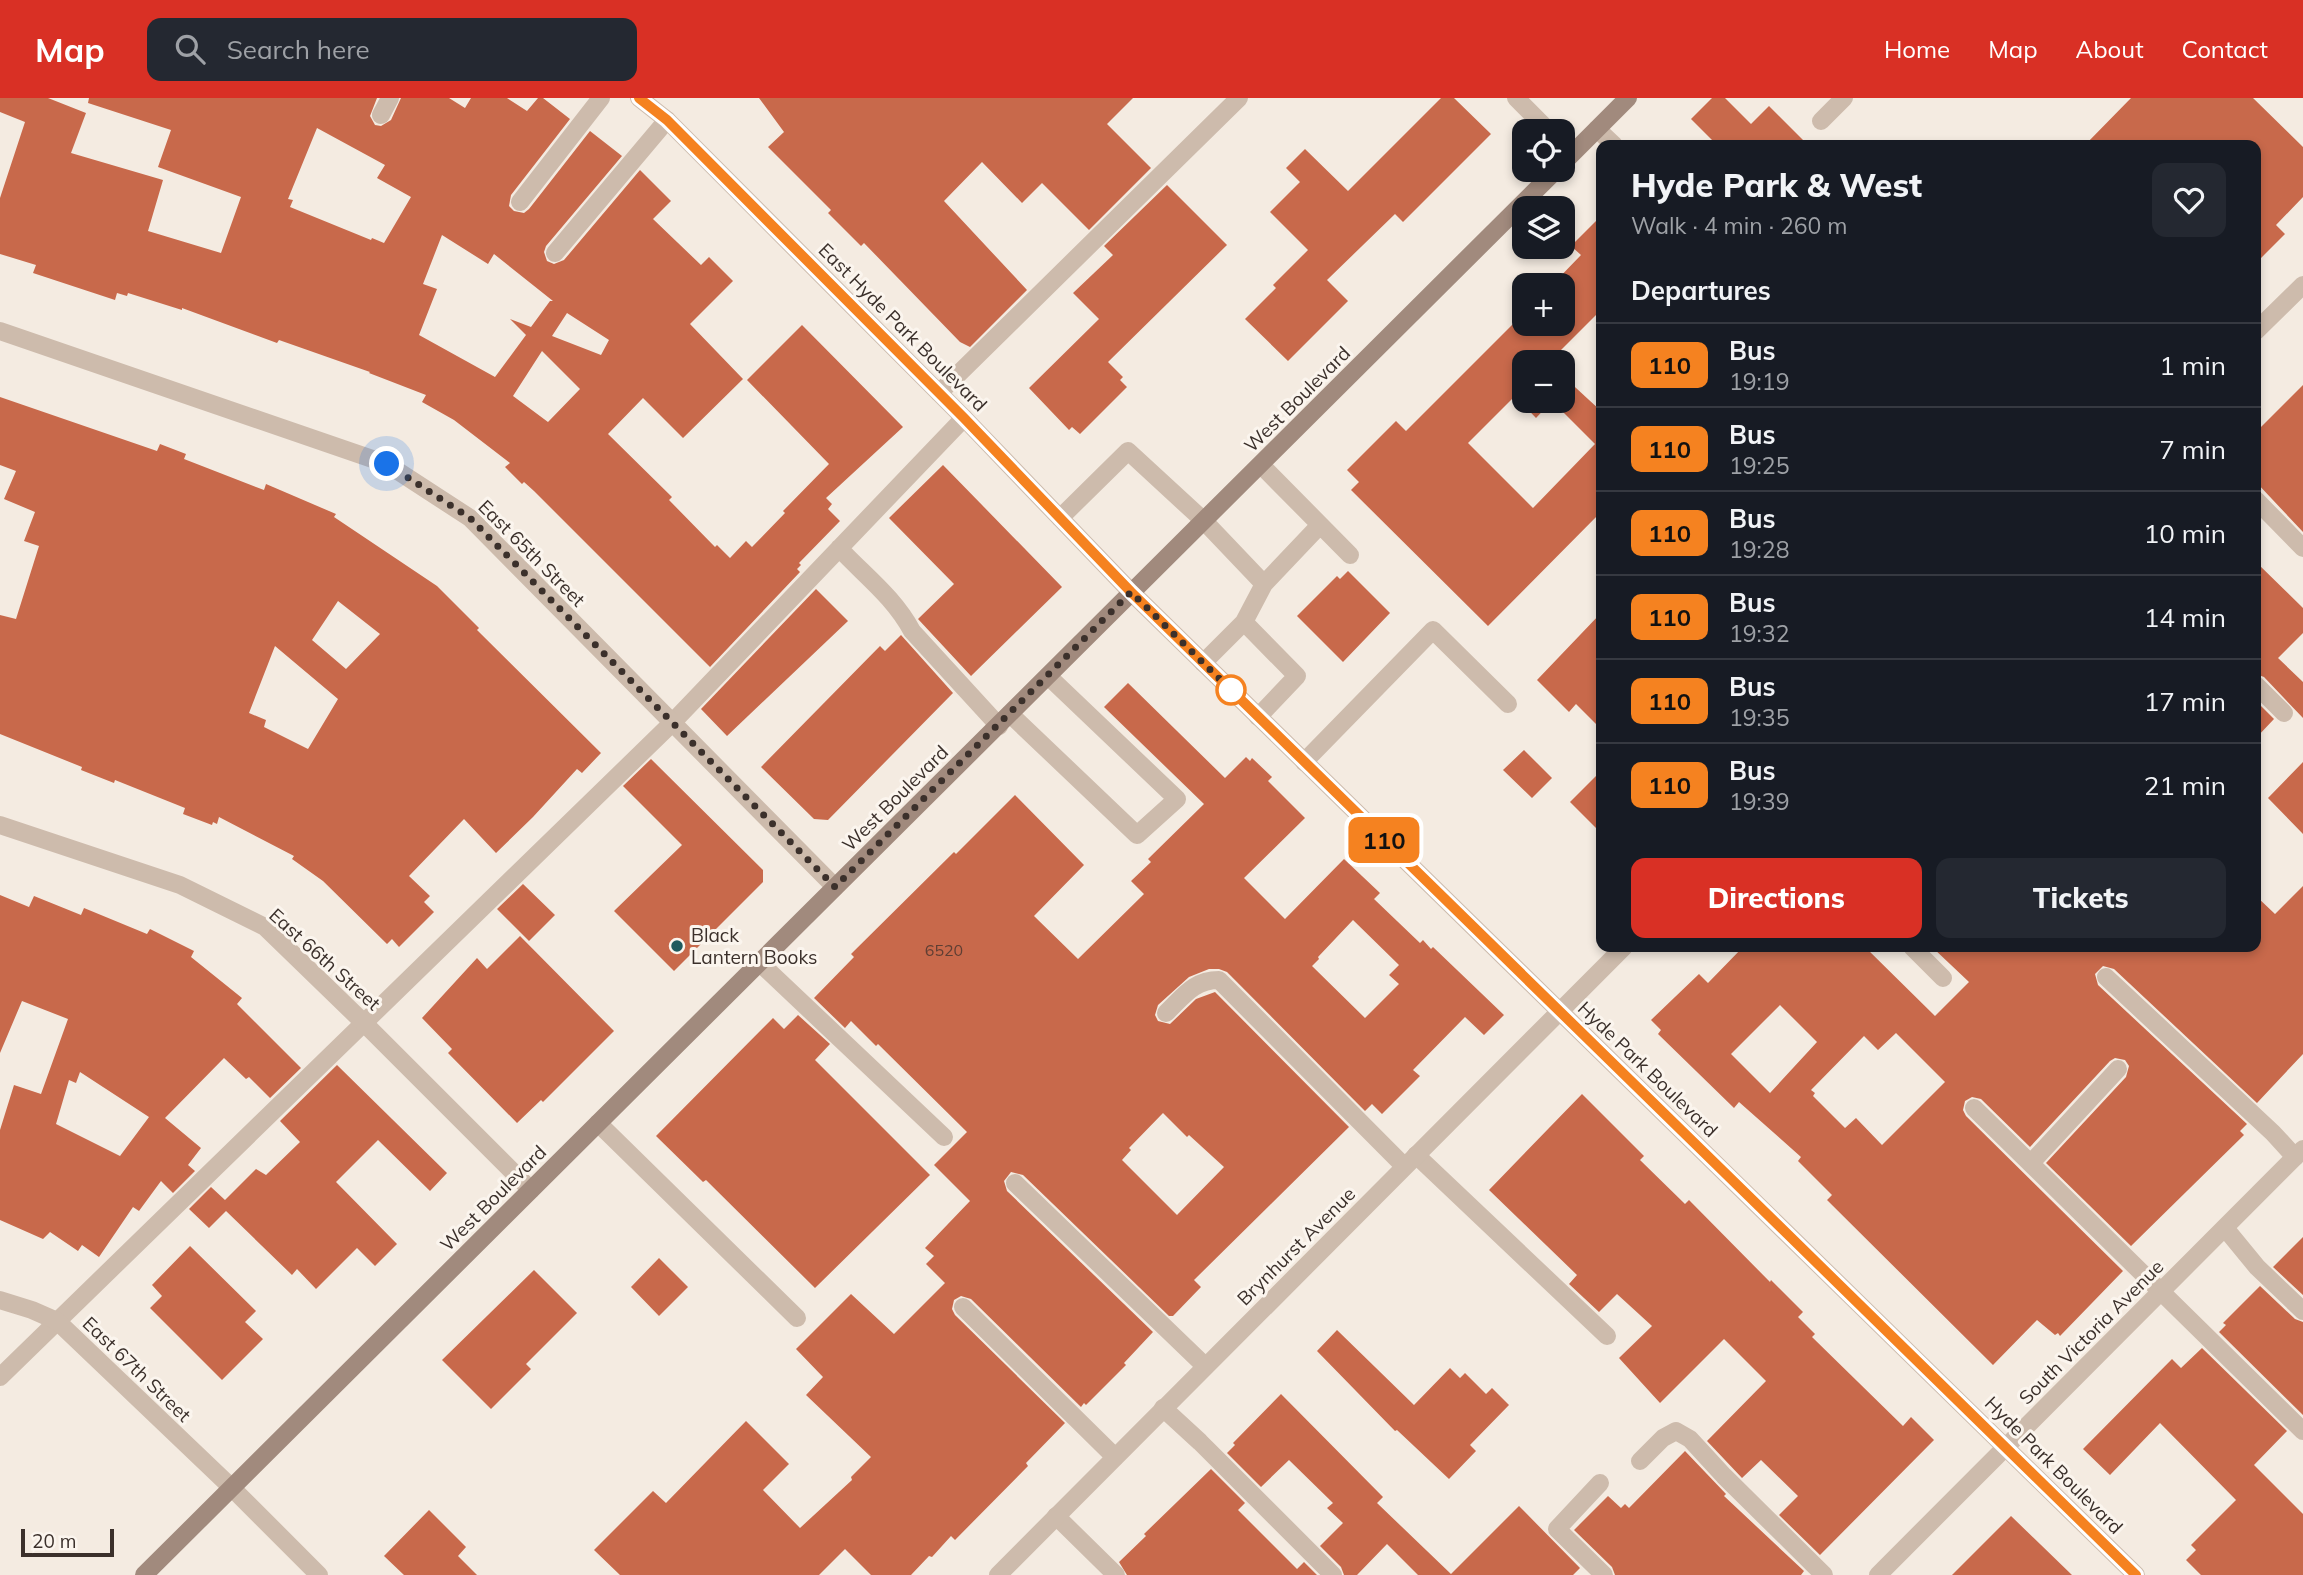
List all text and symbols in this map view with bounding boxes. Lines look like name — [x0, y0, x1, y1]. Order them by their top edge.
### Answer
search box — [147, 18, 637, 81]
text: Map — [35, 29, 105, 70]
icon: search — [171, 30, 209, 68]
text: Search here — [227, 33, 370, 66]
text: Home — [1884, 34, 1950, 64]
text: Map — [1988, 34, 2038, 64]
text: About — [2076, 34, 2144, 64]
text: Contact — [2182, 34, 2268, 64]
map controls — [1512, 119, 1575, 413]
button: locate — [1512, 119, 1575, 182]
button: heart — [2152, 163, 2226, 237]
text: Hyde Park & West — [1631, 164, 1922, 205]
button: layers — [1512, 196, 1575, 259]
text: Walk · 4 min · 260 m — [1631, 211, 1848, 240]
street label: East Hyde Park Boulevard — [814, 238, 992, 416]
button: + — [1512, 273, 1575, 336]
text: Departures — [1631, 274, 1771, 307]
text: Bus — [1729, 334, 1775, 367]
street label: West Boulevard — [1239, 341, 1355, 457]
text: 1 min — [2159, 349, 2226, 382]
button: − — [1512, 350, 1575, 413]
text: 110 — [1648, 350, 1691, 380]
text: 19:19 — [1729, 367, 1789, 396]
text: Bus — [1729, 418, 1775, 451]
text: 7 min — [2159, 433, 2226, 466]
text: 110 — [1648, 434, 1691, 464]
your location — [369, 446, 404, 481]
text: 19:25 — [1729, 451, 1789, 480]
street label: East 65th Street — [474, 495, 591, 612]
text: Bus — [1729, 502, 1775, 535]
text: 10 min — [2144, 517, 2226, 550]
text: 110 — [1648, 518, 1691, 548]
text: 19:28 — [1729, 535, 1789, 564]
text: Bus — [1729, 586, 1775, 619]
text: 14 min — [2144, 601, 2226, 634]
text: 110 — [1648, 602, 1691, 632]
text: 19:32 — [1729, 619, 1789, 648]
text: Bus — [1729, 670, 1775, 703]
unlabelled marker — [1216, 675, 1246, 705]
text: 17 min — [2144, 685, 2226, 718]
text: 110 — [1648, 686, 1691, 716]
text: 19:35 — [1729, 703, 1789, 732]
street label: West Boulevard — [837, 740, 953, 856]
text: Bus — [1729, 754, 1775, 787]
text: 21 min — [2144, 769, 2226, 802]
text: 110 — [1648, 770, 1691, 800]
text: 19:39 — [1729, 787, 1789, 816]
line badge: 110 — [1344, 817, 1424, 863]
text: 110 — [1362, 825, 1406, 855]
button: Directions — [1631, 858, 1922, 938]
button: Tickets — [1936, 858, 2226, 938]
street label: East 66th Street — [264, 903, 386, 1015]
place label: Black Lantern Books — [691, 923, 817, 969]
marker: Black Lantern Books — [669, 938, 685, 954]
house number: 6520 — [925, 940, 963, 960]
street label: Hyde Park Boulevard — [1573, 996, 1723, 1142]
street label: West Boulevard — [435, 1140, 551, 1256]
street label: Brynhurst Avenue — [1232, 1182, 1360, 1310]
street label: South Victoria Avenue — [2014, 1255, 2168, 1409]
street label: East 67th Street — [78, 1311, 196, 1427]
street label: Hyde Park Boulevard — [1980, 1391, 2128, 1539]
scale bar — [21, 1526, 114, 1558]
text: 20 m — [32, 1529, 76, 1553]

